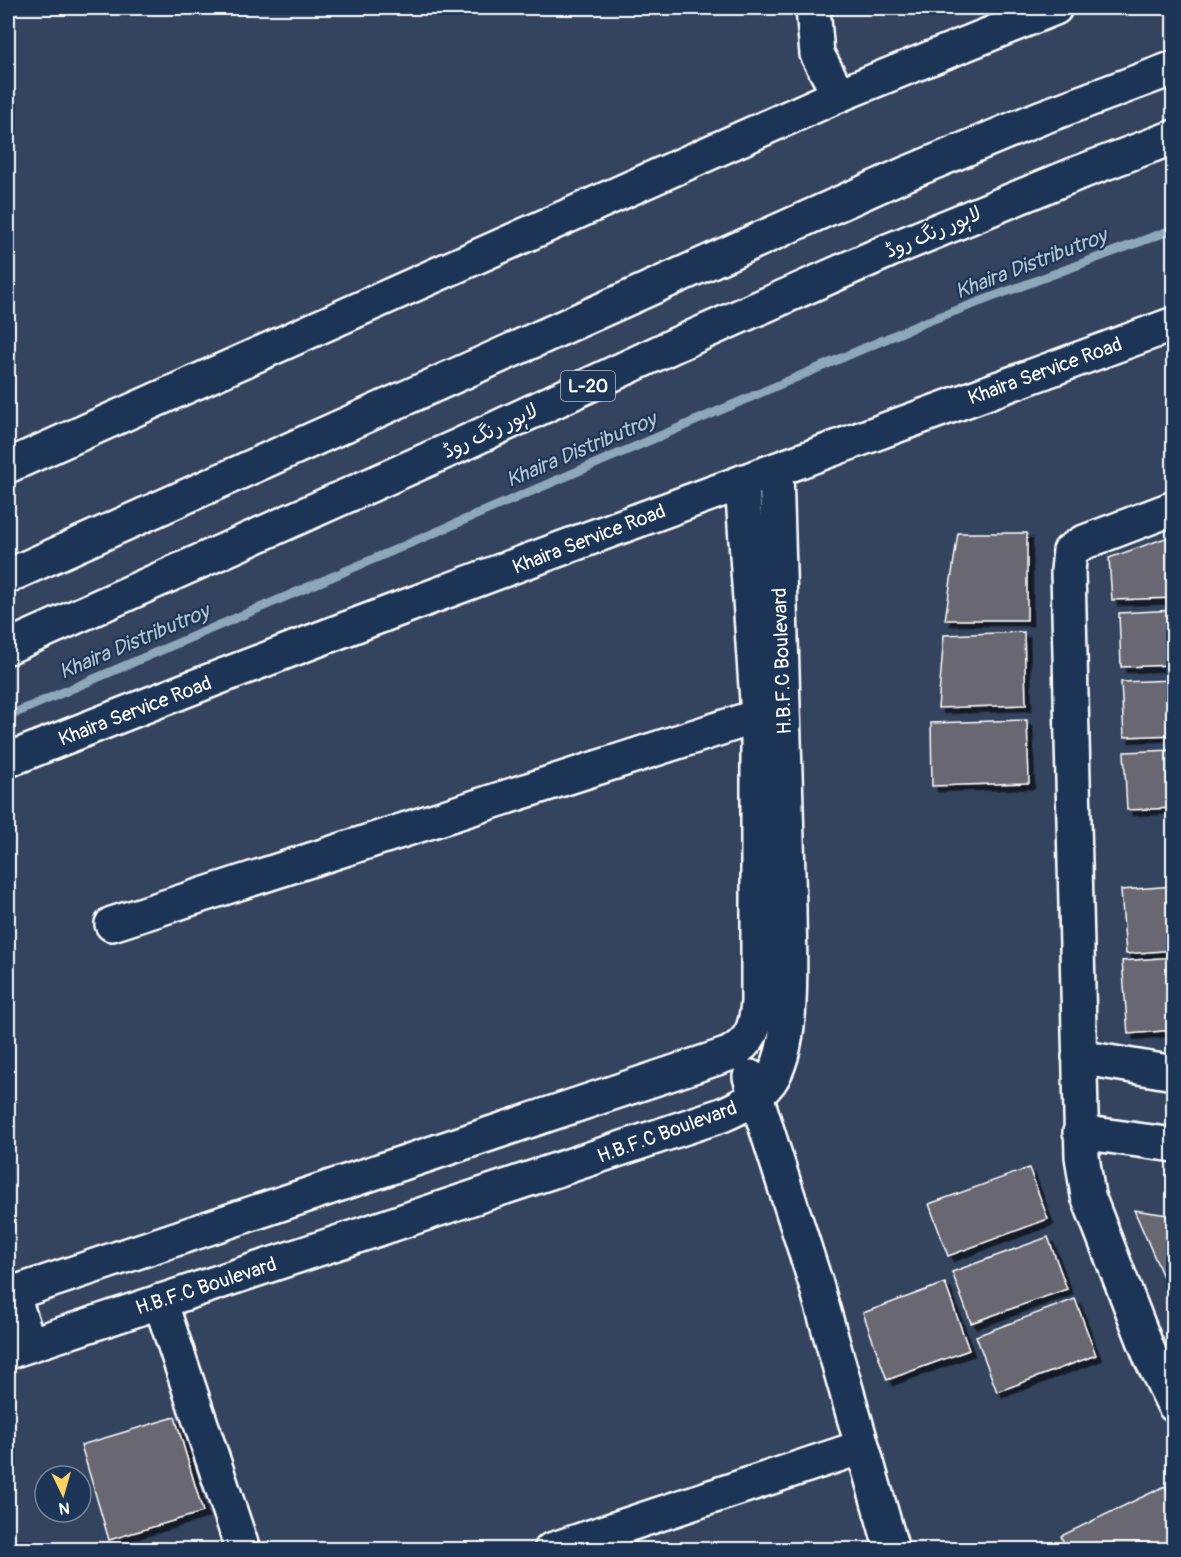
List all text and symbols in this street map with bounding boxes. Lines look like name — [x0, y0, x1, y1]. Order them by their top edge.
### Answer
street label: لاہور رنگ روڈ — [881, 201, 986, 265]
water label: Khaira Distributroy — [951, 222, 1114, 305]
street label: Khaira Service Road — [965, 332, 1125, 410]
road number: L-20 — [561, 371, 615, 401]
street label: لاہور رنگ روڈ — [438, 398, 542, 466]
water label: Khaira Distributroy — [502, 405, 663, 494]
street label: Khaira Service Road — [509, 498, 669, 580]
street label: H.B.F.C Boulevard — [767, 587, 797, 735]
water label: Khaira Distributroy — [55, 597, 216, 686]
street label: Khaira Service Road — [55, 670, 215, 752]
street label: H.B.F.C Boulevard — [594, 1095, 740, 1169]
street label: H.B.F.C Boulevard — [132, 1251, 280, 1321]
north arrow — [33, 1464, 93, 1524]
text: N — [58, 1498, 70, 1518]

